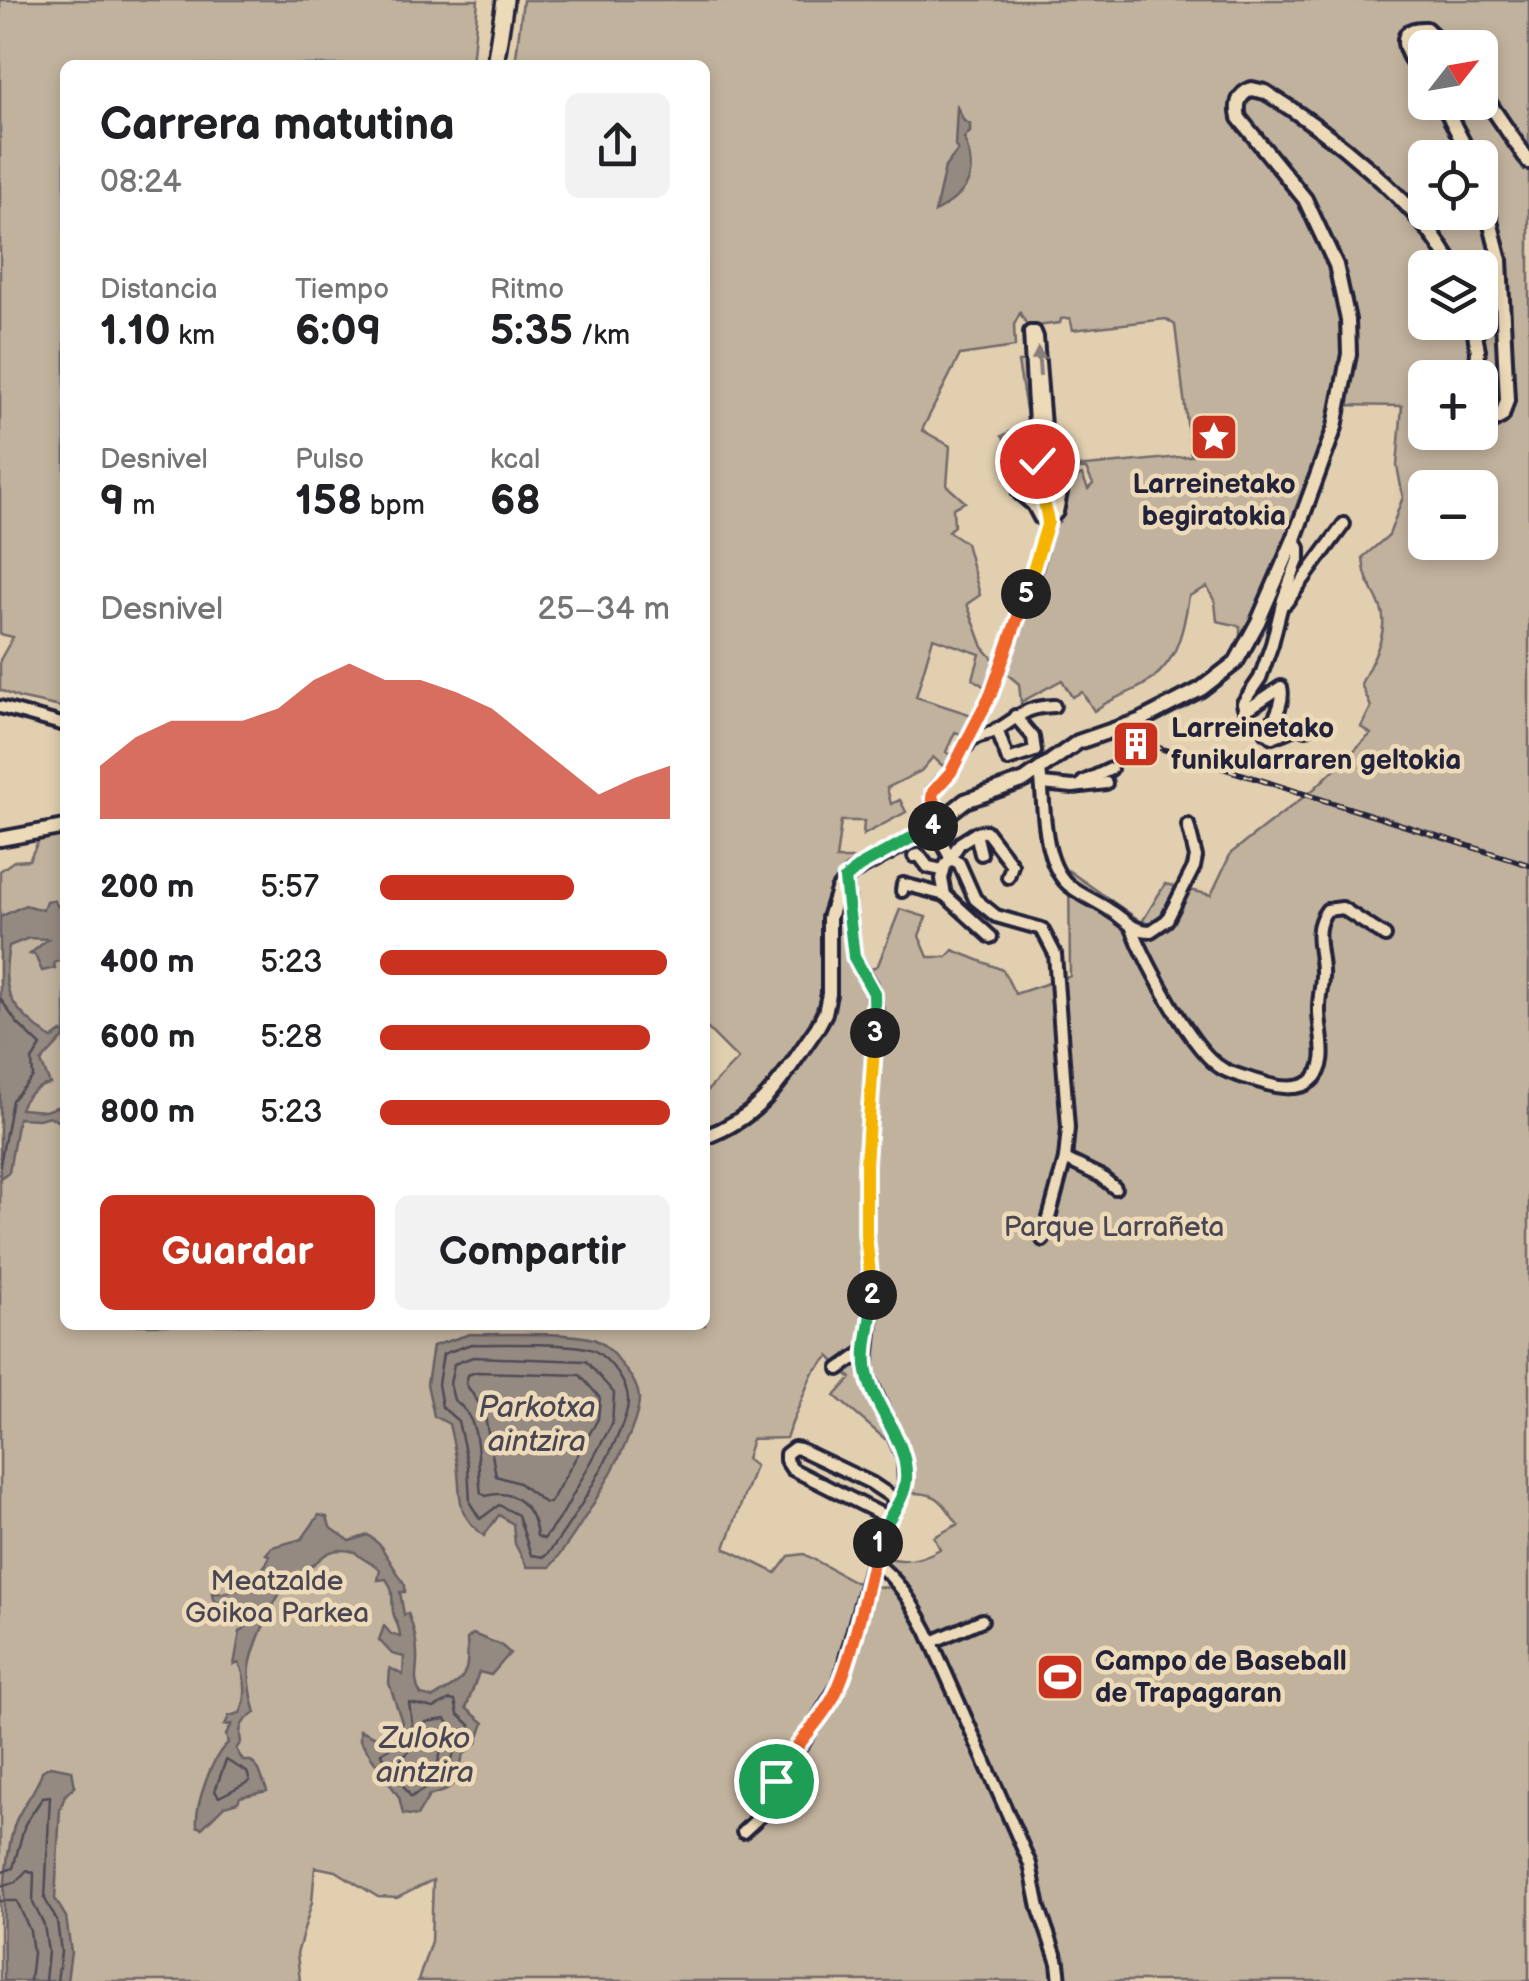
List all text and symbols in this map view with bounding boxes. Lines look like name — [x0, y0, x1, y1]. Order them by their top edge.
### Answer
north arrow — [1408, 30, 1498, 120]
map controls — [1408, 30, 1498, 560]
button: share — [565, 93, 670, 198]
text: Carrera matutina — [100, 98, 455, 153]
button: locate — [1408, 140, 1498, 230]
text: 08:24 — [100, 163, 182, 202]
button: layers — [1408, 250, 1498, 340]
text: Distancia — [100, 273, 218, 306]
text: Tiempo — [295, 273, 389, 306]
text: Ritmo — [490, 273, 564, 306]
text: 1.10 — [100, 306, 171, 357]
text: 6:09 — [295, 306, 381, 357]
text: 5:35 — [490, 306, 573, 357]
text: km — [171, 319, 215, 352]
text: /km — [573, 319, 630, 352]
one-way arrow — [1031, 345, 1047, 377]
button: + — [1408, 360, 1498, 450]
place icon: Larreinetako begiratokia — [1188, 411, 1240, 463]
pin — [995, 419, 1080, 504]
icon: check — [1010, 434, 1065, 489]
text: Desnivel — [100, 443, 208, 476]
text: Pulso — [295, 443, 364, 476]
text: kcal — [490, 443, 540, 476]
place label: Larreinetako begiratokia — [1132, 468, 1296, 533]
button: − — [1408, 470, 1498, 560]
text: 9 — [100, 476, 125, 527]
text: 158 — [295, 476, 362, 527]
text: 68 — [490, 476, 541, 527]
text: m — [125, 489, 155, 522]
text: bpm — [362, 489, 425, 522]
pin: 5 — [1001, 569, 1051, 619]
text: 5 — [1018, 577, 1034, 610]
text: Desnivel — [100, 590, 223, 629]
text: 25–34 m — [537, 590, 670, 629]
place label: Larreinetako funikularraren geltokia — [1171, 712, 1461, 777]
building icon: Larreinetako funikularraren geltokia — [1110, 718, 1162, 770]
pin: 4 — [908, 801, 958, 851]
text: 4 — [925, 809, 941, 842]
text: 200 m — [100, 868, 194, 907]
text: 5:57 — [260, 868, 319, 907]
text: 400 m — [100, 943, 195, 982]
text: 5:23 — [260, 943, 323, 982]
pin: 3 — [850, 1008, 900, 1058]
text: 3 — [867, 1016, 883, 1049]
text: 600 m — [100, 1018, 195, 1057]
text: 5:28 — [260, 1018, 322, 1057]
text: 800 m — [100, 1093, 195, 1132]
text: 5:23 — [260, 1093, 323, 1132]
button: Guardar — [100, 1195, 375, 1310]
button: Compartir — [395, 1195, 670, 1310]
park label: Parque Larrañeta — [1004, 1211, 1224, 1244]
pin: 2 — [847, 1270, 897, 1320]
text: 2 — [864, 1278, 880, 1311]
water label: Parkotxa aintzira — [478, 1390, 596, 1460]
pin: 1 — [853, 1518, 903, 1568]
text: 1 — [872, 1526, 884, 1559]
park label: Meatzalde Goikoa Parkea — [185, 1565, 369, 1630]
place label: Campo de Baseball de Trapagaran — [1095, 1645, 1347, 1710]
sports icon: Campo de Baseball de Trapagaran — [1034, 1651, 1086, 1703]
water label: Zuloko aintzira — [376, 1721, 474, 1791]
pin — [734, 1739, 819, 1824]
icon: arrive — [749, 1754, 804, 1809]

